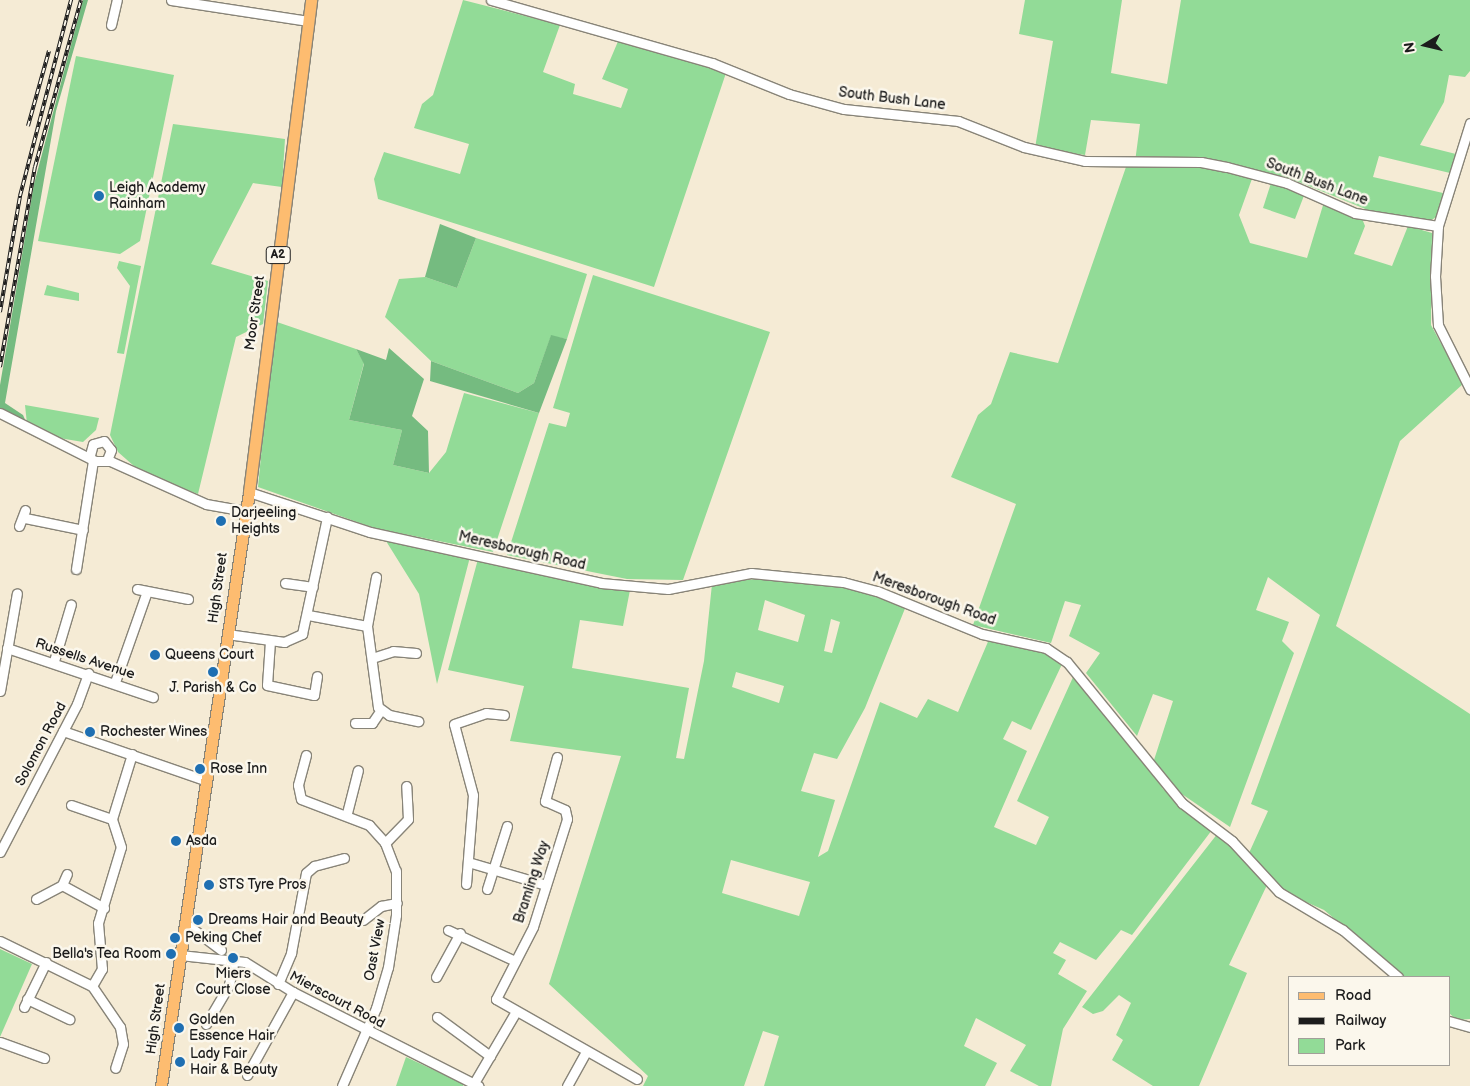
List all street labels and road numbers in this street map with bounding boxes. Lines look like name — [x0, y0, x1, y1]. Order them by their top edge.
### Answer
street label: South Bush Lane — [838, 84, 946, 114]
street label: South Bush Lane — [1264, 155, 1370, 209]
road number: A2 — [266, 246, 290, 264]
street label: Moor Street — [241, 275, 269, 351]
street label: Meresborough Road — [457, 528, 587, 574]
street label: High Street — [205, 551, 231, 625]
street label: Meresborough Road — [870, 569, 998, 629]
street label: Russells Avenue — [33, 635, 137, 683]
street label: Solomon Road — [12, 699, 70, 789]
street label: Bramling Way — [511, 838, 553, 926]
street label: Oast View — [361, 917, 389, 983]
street label: Mierscourt Road — [286, 968, 388, 1032]
street label: High Street — [143, 982, 169, 1056]

